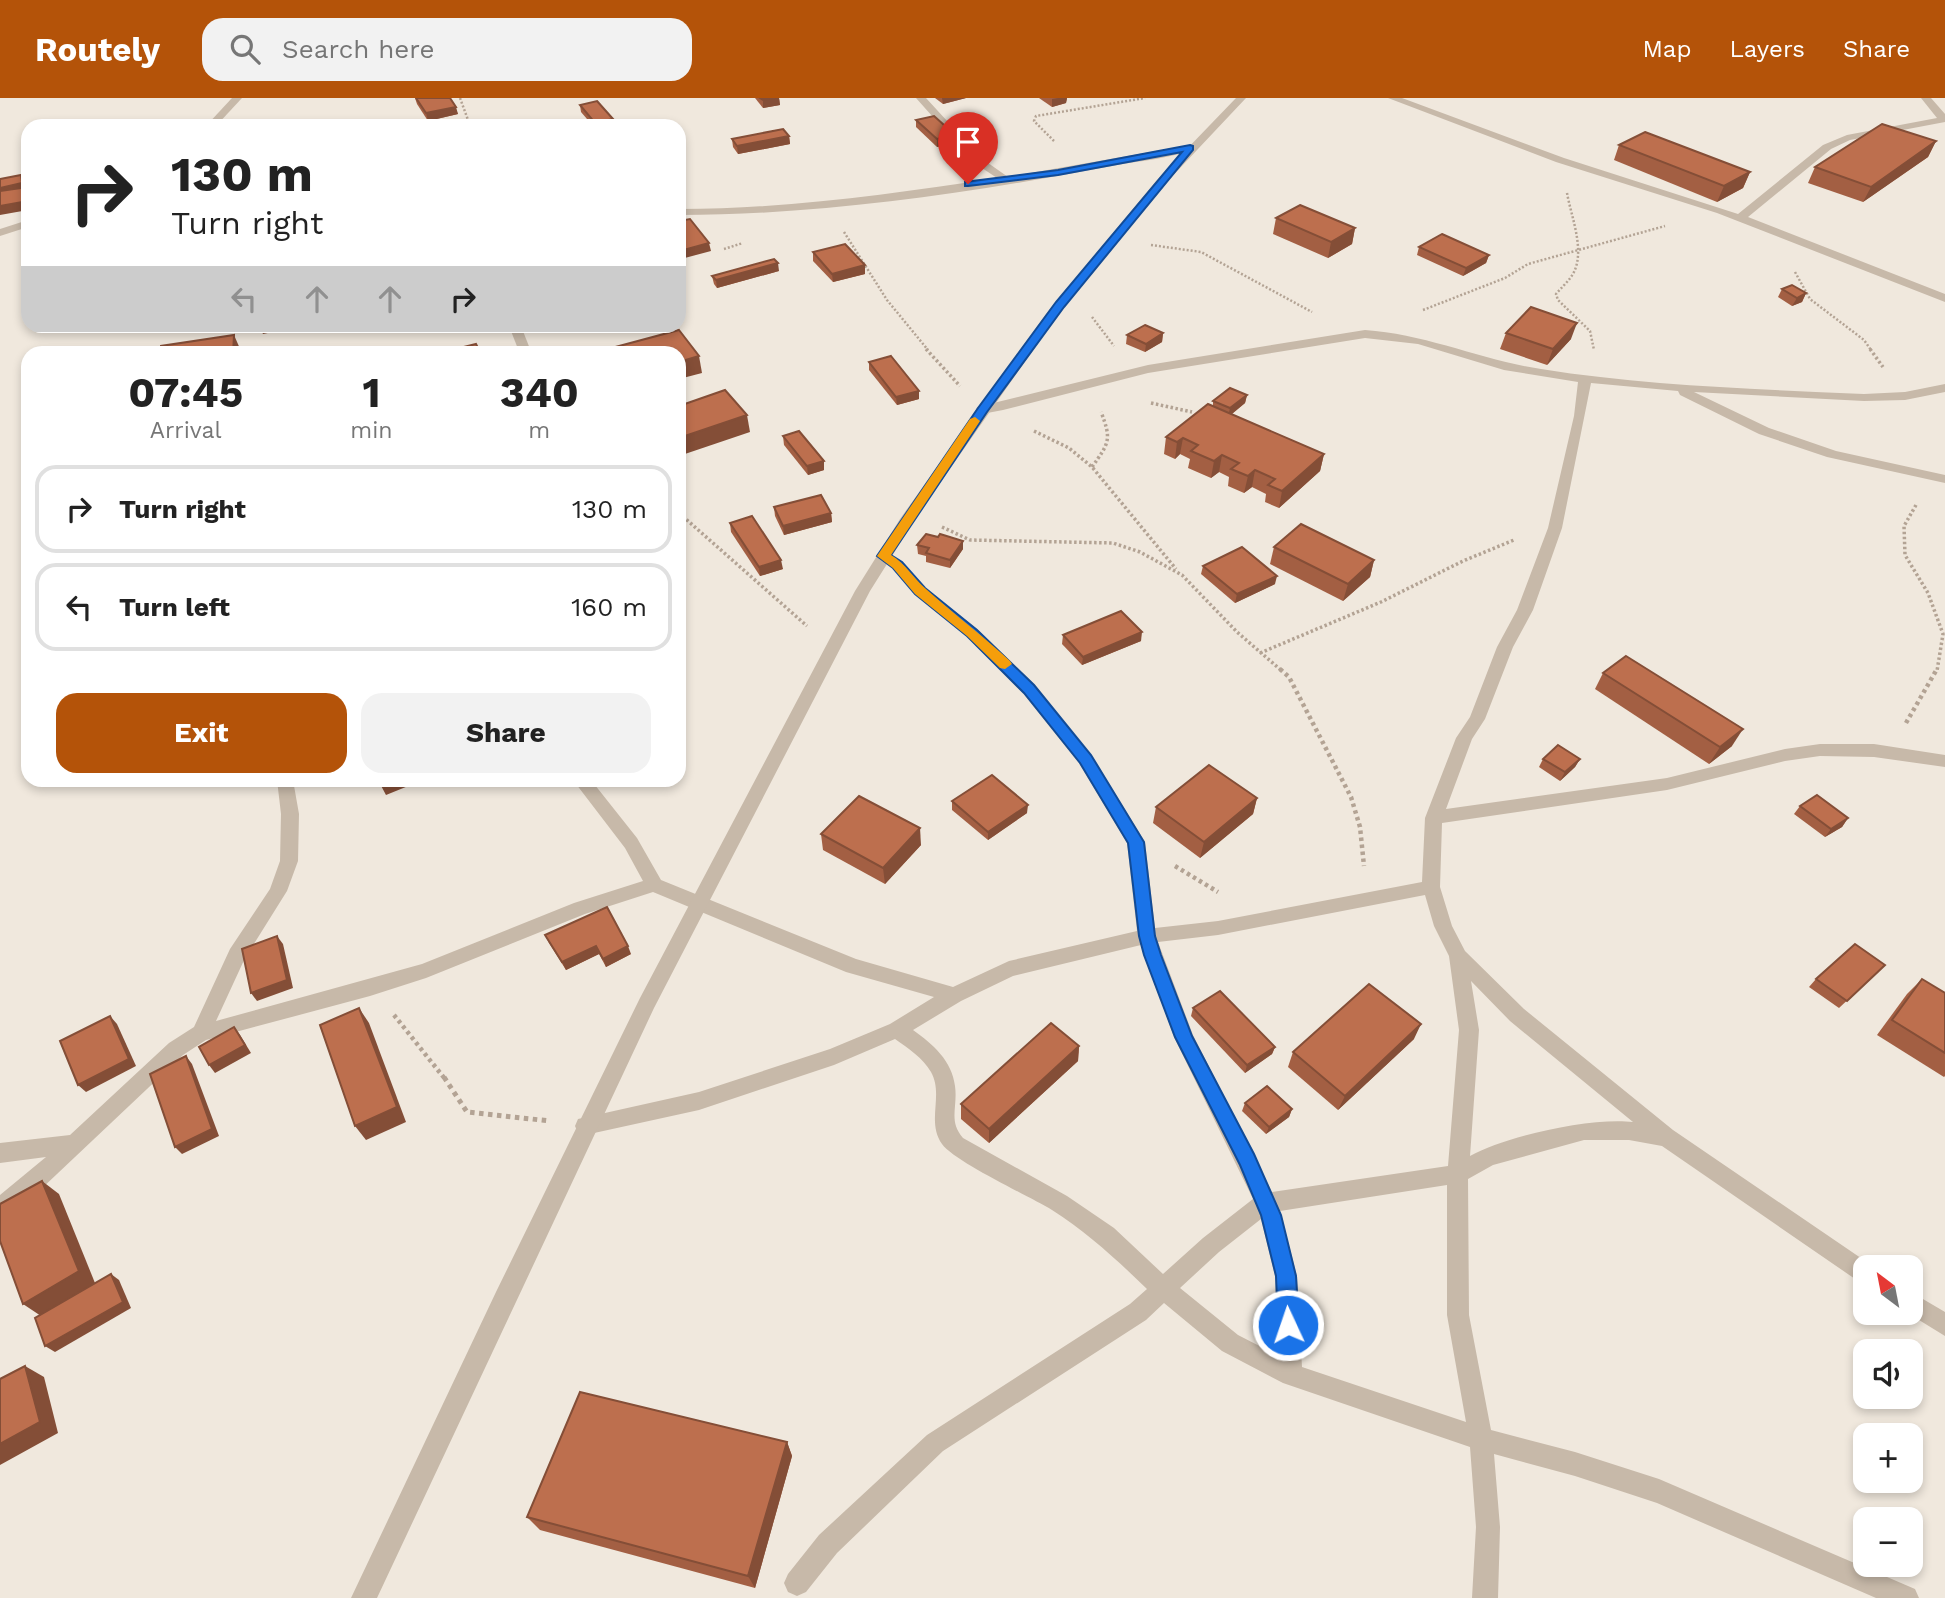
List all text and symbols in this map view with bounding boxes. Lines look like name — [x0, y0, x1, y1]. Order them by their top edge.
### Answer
search box — [202, 18, 692, 81]
text: Routely — [35, 30, 160, 69]
icon: search — [226, 30, 264, 68]
text: Search here — [282, 34, 434, 64]
text: Map — [1643, 35, 1691, 63]
text: Layers — [1729, 35, 1805, 63]
text: Share — [1843, 35, 1910, 63]
pin — [938, 112, 998, 184]
icon: arrive — [949, 123, 987, 161]
text: 130 m — [171, 145, 313, 203]
icon: right — [56, 147, 147, 238]
text: Turn right — [171, 204, 323, 242]
icon: left — [225, 280, 263, 318]
icon: ahead — [298, 280, 336, 318]
icon: ahead — [371, 280, 409, 318]
icon: right — [444, 280, 482, 318]
text: 07:45 — [128, 368, 243, 417]
text: 1 — [362, 368, 381, 417]
text: 340 — [500, 368, 579, 417]
text: Arrival — [150, 417, 222, 444]
text: min — [350, 417, 393, 444]
text: m — [528, 417, 550, 444]
icon: right — [60, 490, 98, 528]
text: Turn right — [119, 494, 246, 524]
text: 130 m — [572, 494, 647, 524]
icon: left — [60, 588, 98, 626]
text: Turn left — [119, 592, 230, 622]
text: 160 m — [571, 592, 647, 622]
button: Exit — [56, 693, 347, 773]
button: Share — [361, 693, 651, 773]
north arrow — [1853, 1255, 1923, 1325]
map controls — [1853, 1255, 1923, 1577]
position arrow — [1251, 1288, 1325, 1362]
button: sound — [1853, 1339, 1923, 1409]
button: + — [1853, 1423, 1923, 1493]
button: − — [1853, 1507, 1923, 1577]

